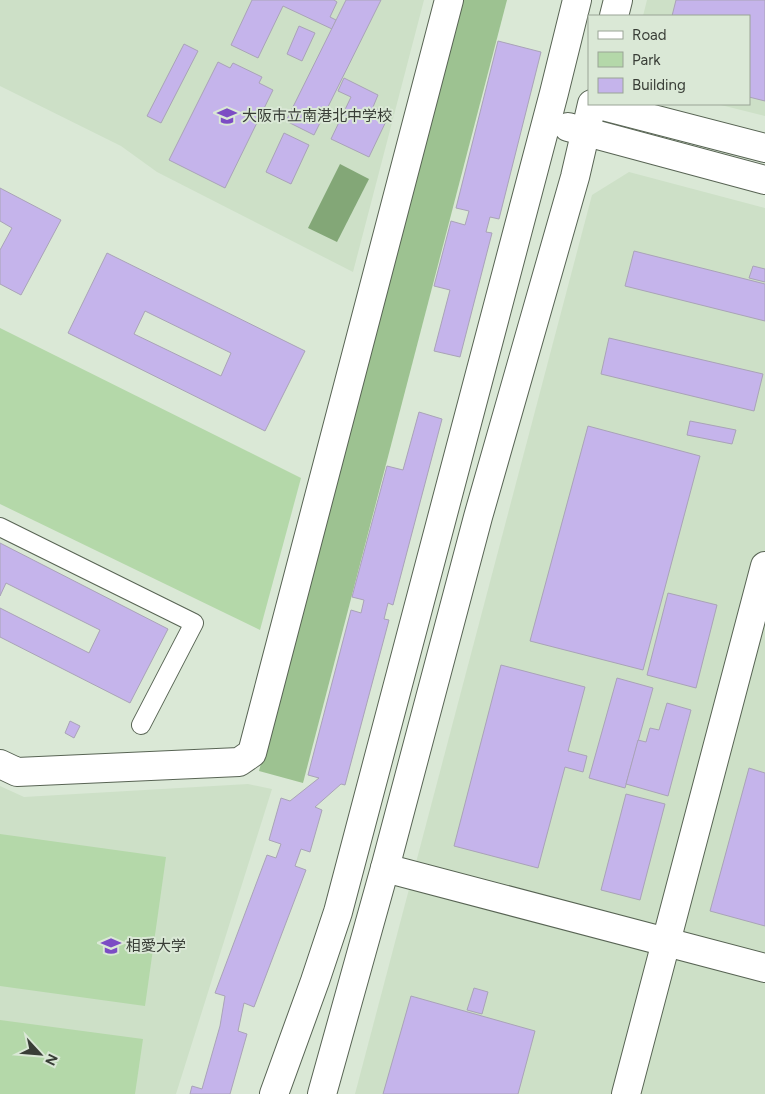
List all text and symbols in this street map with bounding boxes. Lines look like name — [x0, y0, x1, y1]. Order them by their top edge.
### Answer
legend — [588, 15, 750, 105]
text: Road — [632, 26, 667, 44]
text: Park — [632, 51, 661, 69]
text: Building — [632, 76, 686, 94]
school or university icon: 大阪市立南港北中学校 — [216, 105, 238, 127]
place label: 大阪市立南港北中学校 — [242, 107, 392, 125]
school or university icon: 相愛大学 — [100, 935, 122, 957]
place label: 相愛大学 — [126, 937, 186, 955]
north arrow — [15, 1029, 65, 1079]
text: N — [41, 1051, 61, 1068]

